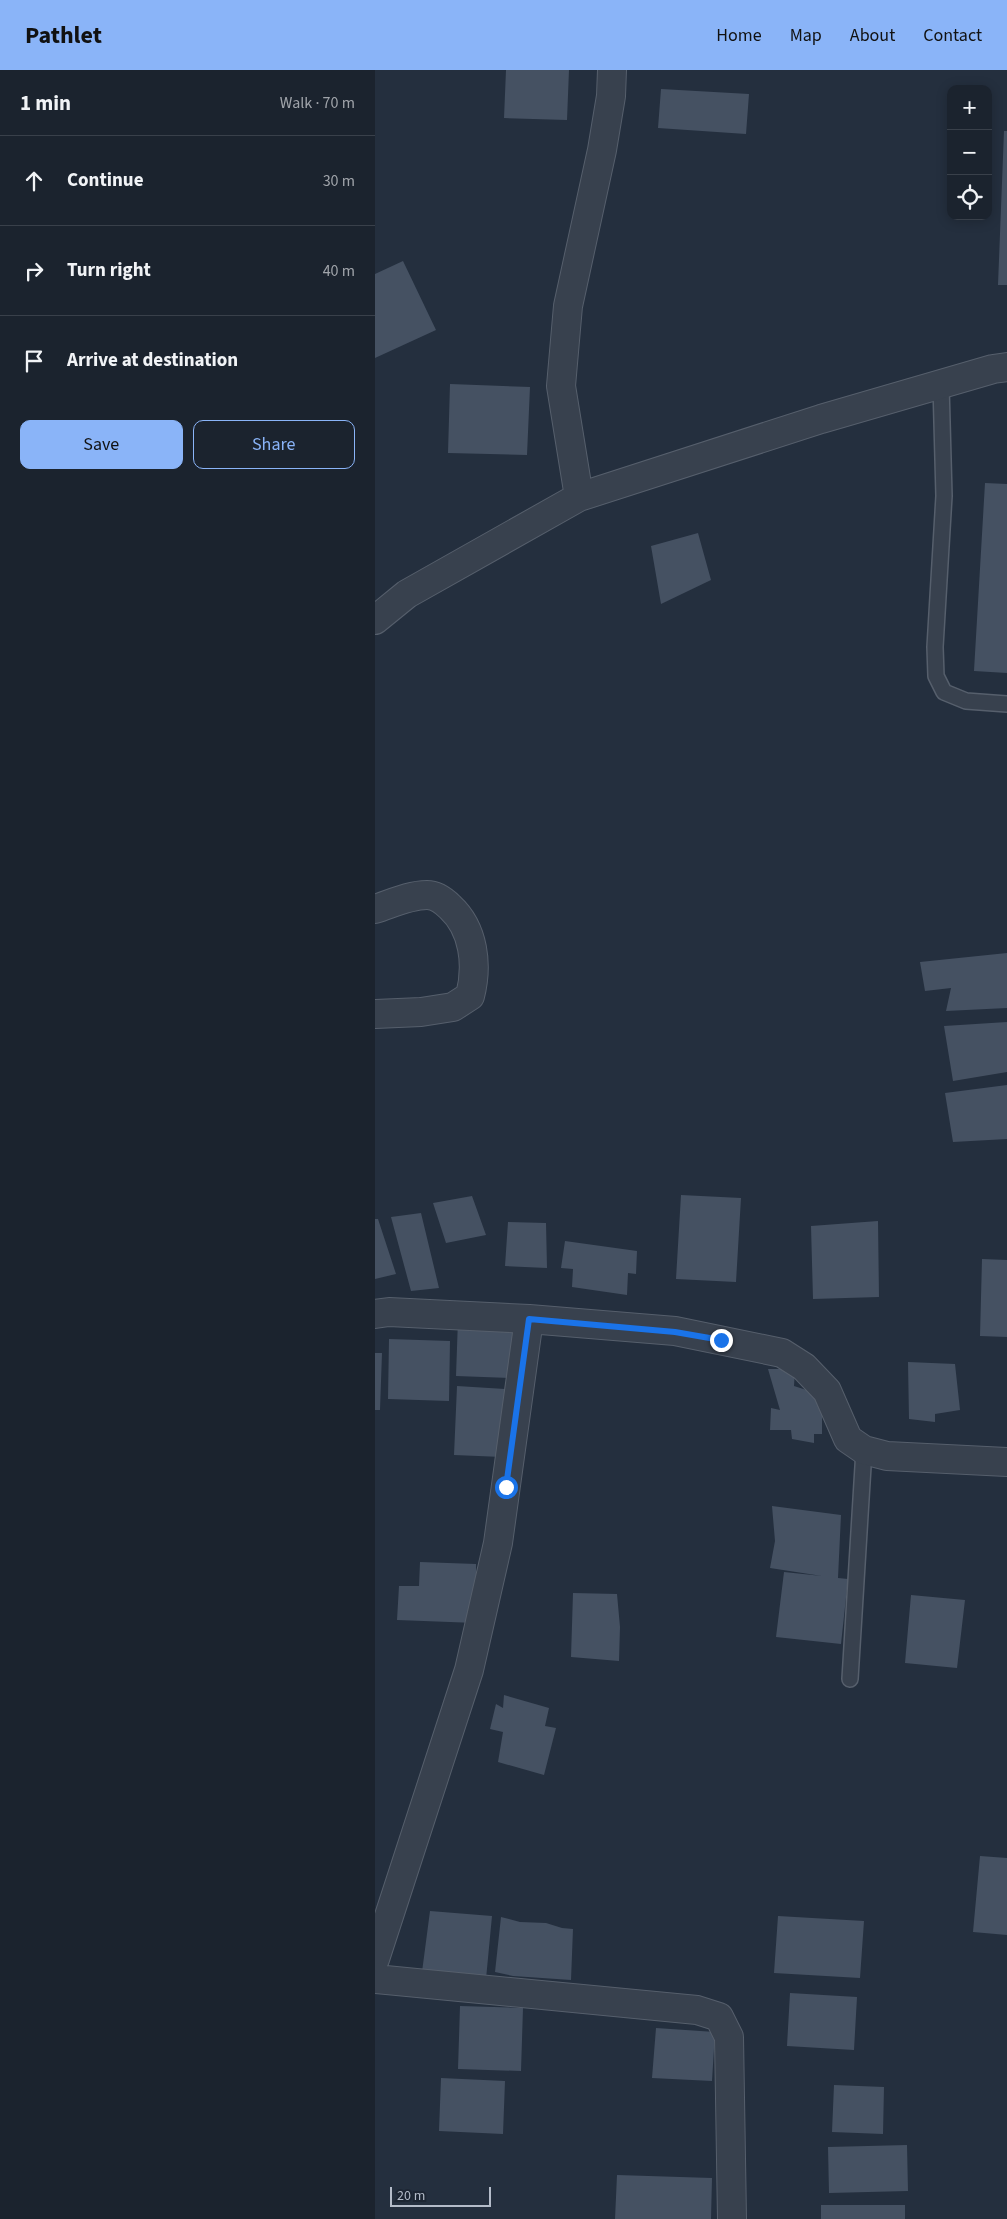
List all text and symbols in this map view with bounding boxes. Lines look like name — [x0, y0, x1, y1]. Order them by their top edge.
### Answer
text: Pathlet — [25, 18, 102, 53]
text: Home — [716, 23, 762, 48]
text: Map — [790, 23, 822, 48]
text: About — [850, 23, 895, 48]
text: Contact — [923, 23, 982, 48]
map controls — [947, 85, 992, 220]
button: + — [947, 85, 992, 130]
text: 1 min — [20, 88, 71, 118]
text: Walk · 70 m — [280, 92, 355, 114]
button: − — [947, 130, 992, 175]
icon: ahead — [20, 167, 48, 195]
text: Continue — [67, 167, 144, 194]
text: 30 m — [323, 170, 355, 192]
button: locate — [947, 175, 992, 220]
icon: right — [20, 257, 48, 285]
text: Turn right — [67, 257, 151, 284]
text: 40 m — [323, 260, 355, 282]
icon: arrive — [20, 347, 48, 375]
text: Arrive at destination — [67, 347, 238, 374]
button: Save — [20, 420, 183, 469]
button: Share — [193, 420, 355, 469]
route end — [710, 1329, 733, 1352]
route start — [495, 1476, 518, 1499]
scale bar — [390, 2184, 491, 2207]
text: 20 m — [397, 2186, 425, 2206]

